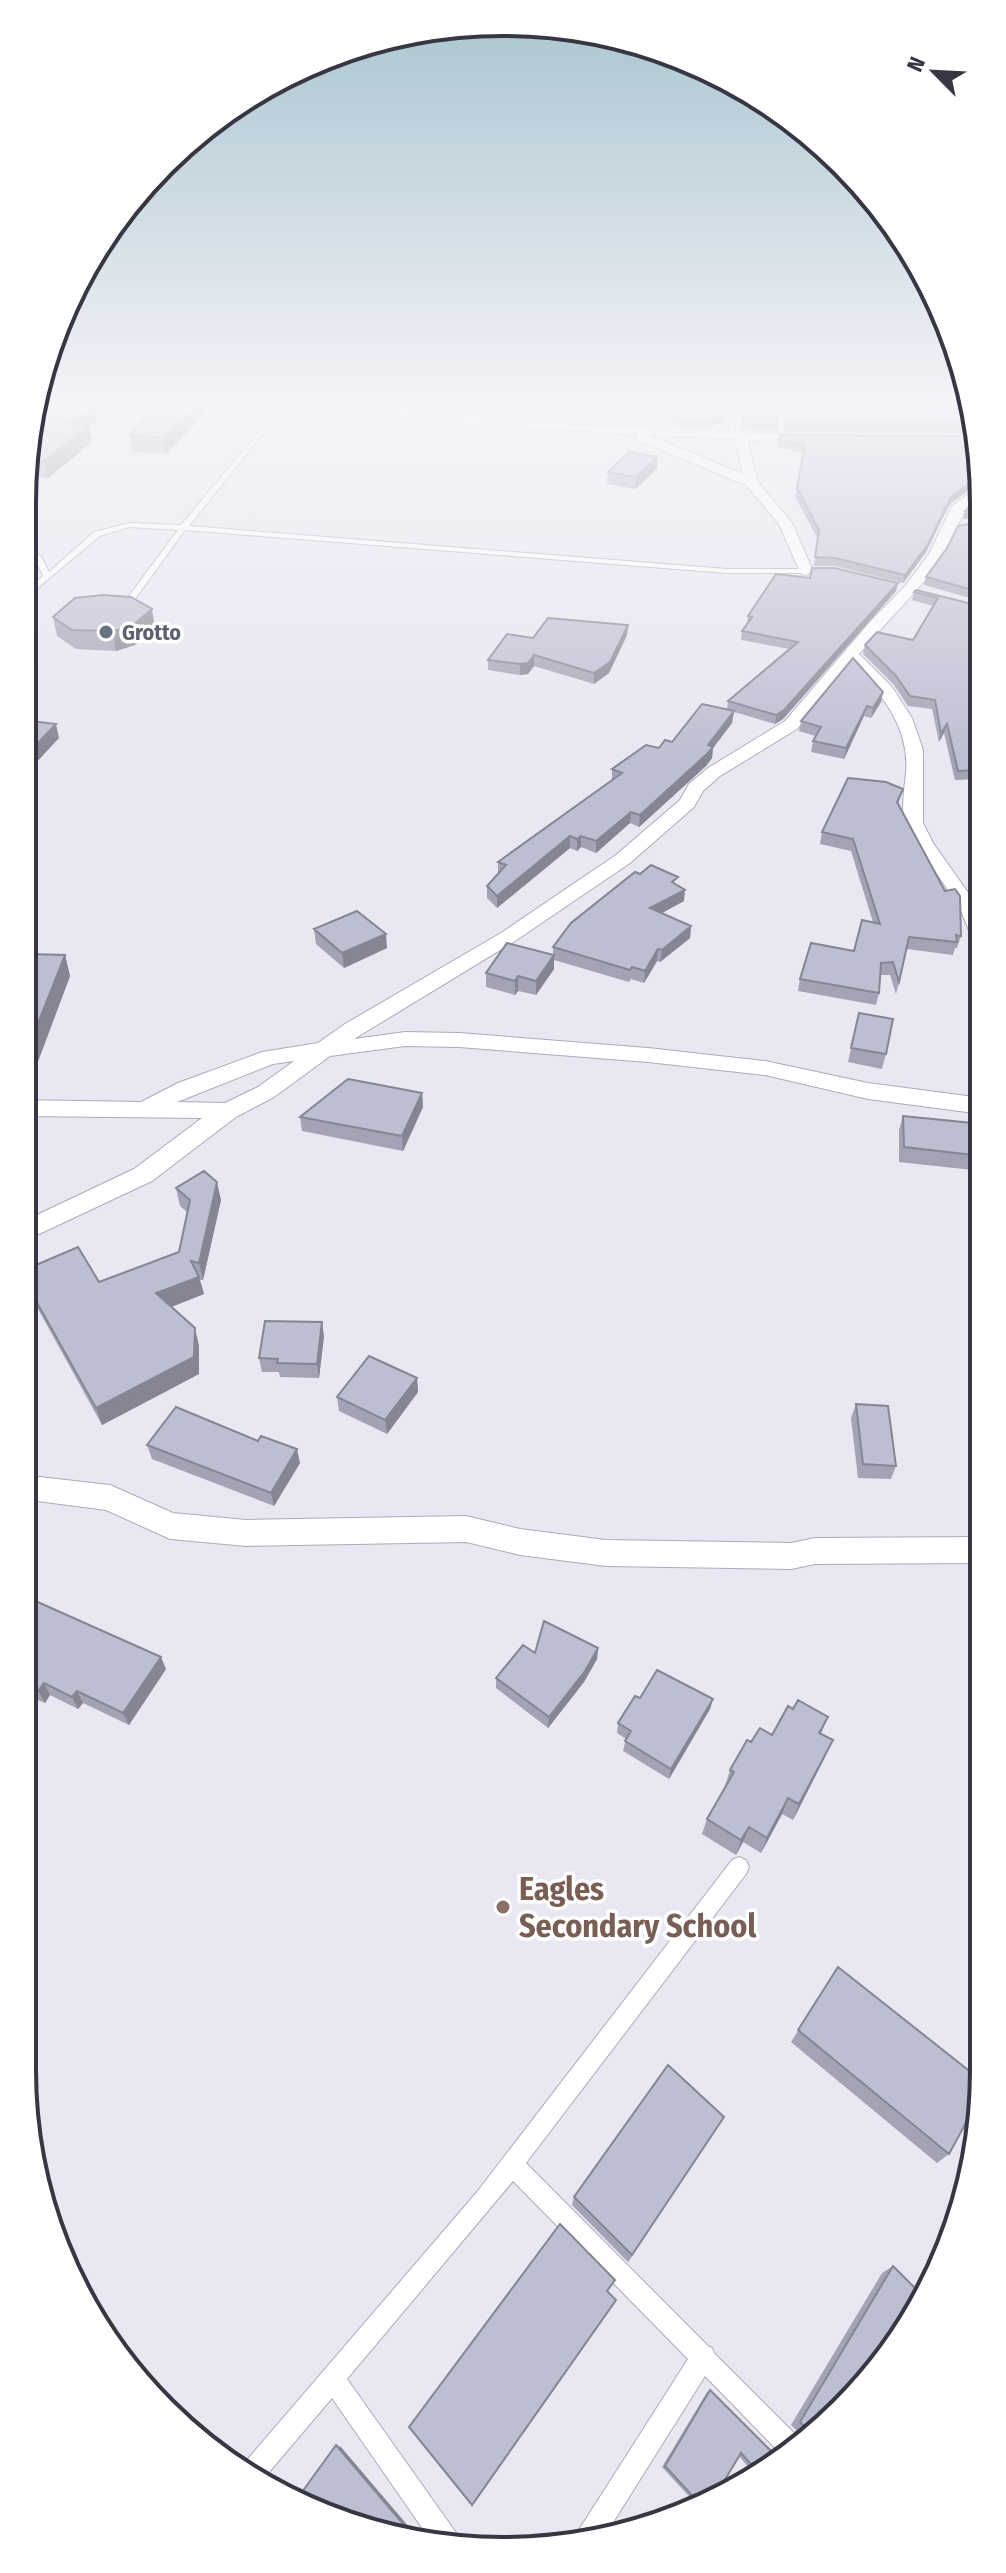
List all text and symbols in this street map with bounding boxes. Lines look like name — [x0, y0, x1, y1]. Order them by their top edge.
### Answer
north arrow — [894, 32, 974, 112]
text: N — [901, 53, 931, 76]
place label: Grotto — [122, 619, 181, 646]
marker: Grotto — [97, 623, 115, 641]
place label: Eagles Secondary School — [519, 1870, 756, 1945]
marker: Eagles Secondary School — [494, 1898, 512, 1916]

